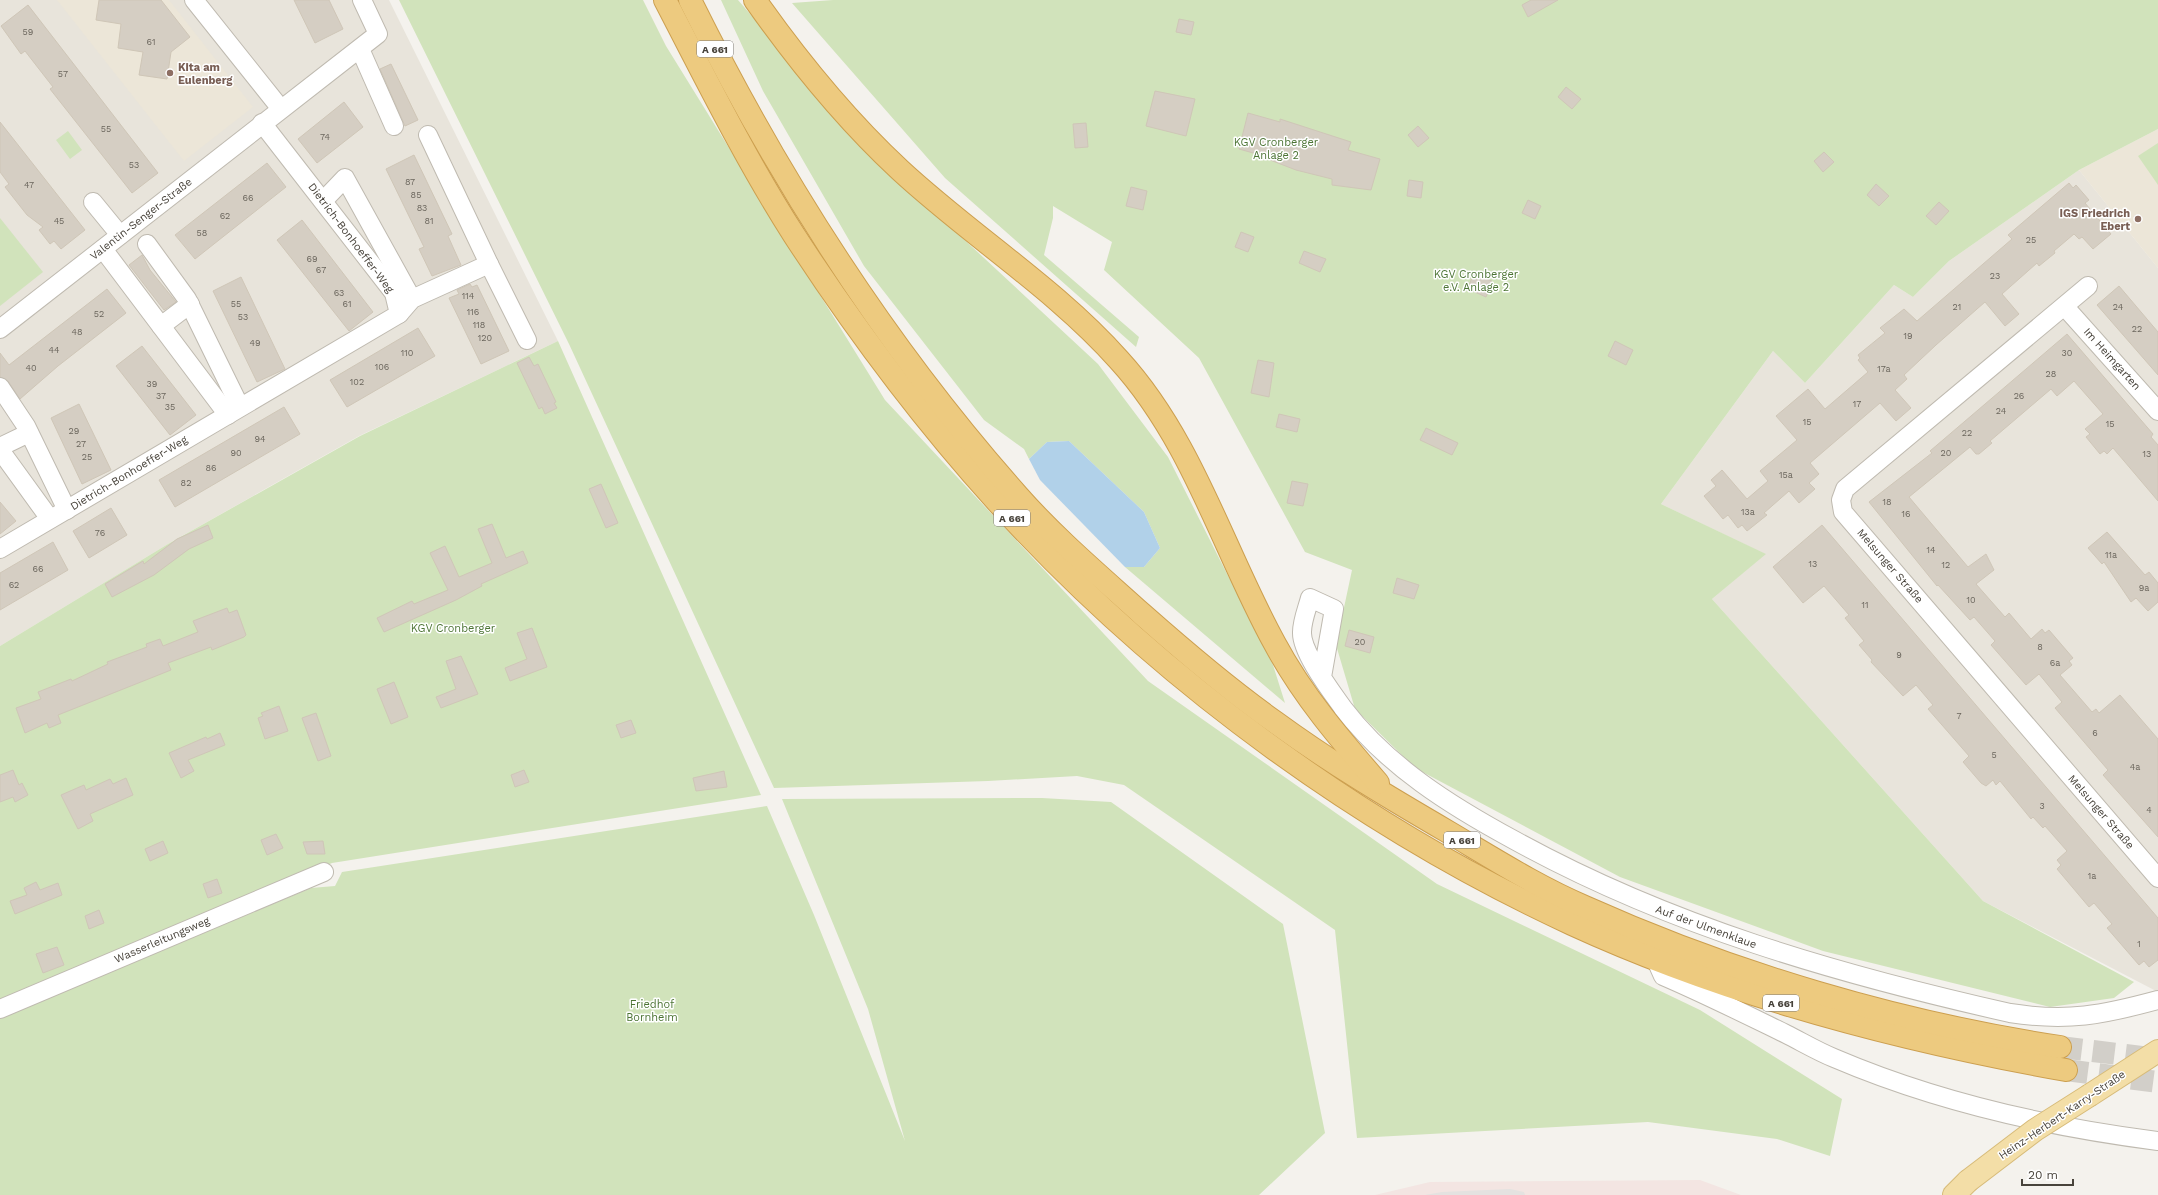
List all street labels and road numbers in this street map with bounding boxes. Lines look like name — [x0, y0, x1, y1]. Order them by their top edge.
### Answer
road number: A 661 — [697, 41, 733, 57]
street label: Valentin-Senger-Straße — [88, 175, 194, 263]
street label: Dietrich-Bonhoeffer-Weg — [305, 181, 397, 296]
street label: Im Heimgarten — [2081, 325, 2143, 393]
street label: Dietrich-Bonhoeffer-Weg — [68, 433, 190, 513]
road number: A 661 — [994, 510, 1030, 526]
street label: Melsunger Straße — [1854, 526, 1926, 606]
street label: Melsunger Straße — [2065, 772, 2137, 852]
road number: A 661 — [1444, 832, 1480, 848]
street label: Auf der Ulmenklaue — [1654, 903, 1758, 951]
street label: Wasserleitungsweg — [112, 914, 212, 966]
road number: A 661 — [1763, 995, 1799, 1011]
street label: Heinz-Herbert-Karry-Straße — [1996, 1068, 2128, 1162]

